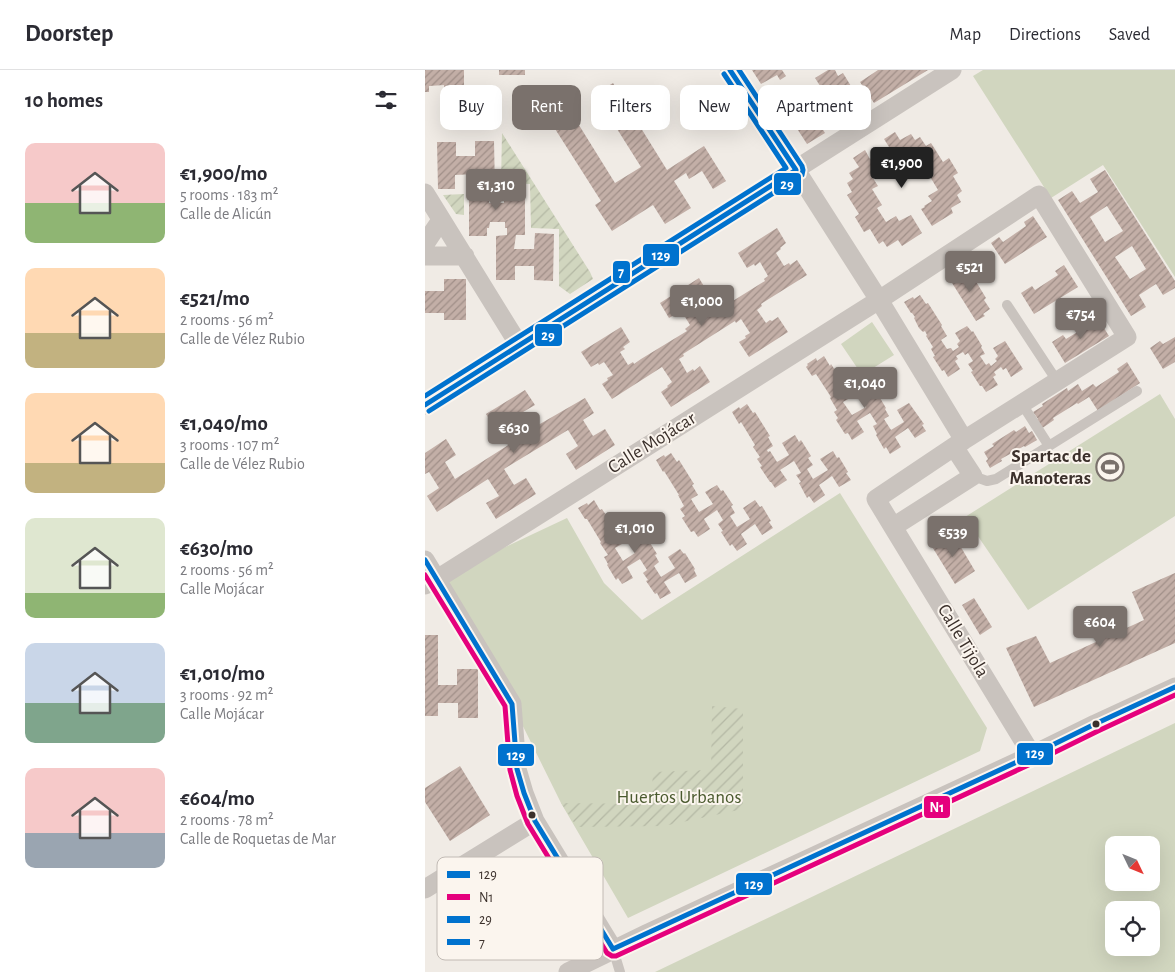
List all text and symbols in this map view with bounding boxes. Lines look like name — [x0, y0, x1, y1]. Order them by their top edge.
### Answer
text: Doorstep — [25, 22, 113, 46]
text: Map — [950, 26, 981, 44]
text: Directions — [1009, 26, 1081, 44]
text: Saved — [1109, 26, 1150, 44]
chip: Buy — [440, 85, 502, 130]
chip: Rent — [512, 85, 581, 130]
chip: Filters — [591, 85, 670, 130]
chip: New — [680, 85, 748, 130]
chip: Apartment — [758, 85, 871, 130]
icon: filters — [372, 86, 400, 114]
text: 10 homes — [25, 90, 103, 111]
pin: €1,900 — [861, 146, 943, 189]
text: €1,900 — [881, 155, 923, 171]
icon: home — [65, 163, 125, 223]
text: €1,900/mo — [180, 163, 268, 184]
pin: €1,310 — [455, 168, 537, 211]
line badge: 29 — [773, 172, 802, 196]
text: €1,310 — [477, 177, 515, 193]
text: 29 — [780, 178, 794, 192]
text: 5 rooms · 183 m² — [180, 187, 278, 203]
text: Calle de Alicún — [180, 206, 271, 222]
line badge: 129 — [642, 243, 680, 267]
text: 129 — [652, 249, 670, 263]
pin: €521 — [940, 250, 1000, 293]
text: €521 — [956, 259, 984, 275]
line badge: 7 — [612, 260, 631, 284]
text: 7 — [618, 266, 624, 280]
pin: €1,000 — [661, 284, 743, 327]
icon: home — [65, 288, 125, 348]
text: €521/mo — [180, 288, 250, 309]
text: €1,000 — [681, 293, 723, 309]
pin: €754 — [1051, 298, 1111, 340]
text: €754 — [1066, 306, 1096, 322]
text: 2 rooms · 56 m² — [180, 312, 274, 328]
line badge: 29 — [534, 323, 563, 347]
text: 29 — [541, 329, 555, 343]
text: Calle de Vélez Rubio — [180, 331, 305, 347]
pin: €1,040 — [824, 366, 906, 409]
text: €1,040 — [844, 375, 886, 391]
street label: Calle Mojácar — [605, 409, 699, 477]
pin: €630 — [484, 412, 544, 454]
icon: home — [65, 413, 125, 473]
text: €1,040/mo — [180, 413, 268, 434]
text: €630 — [499, 420, 529, 436]
text: 3 rooms · 107 m² — [180, 437, 279, 453]
place label: Spartac de Manoteras — [1009, 447, 1091, 488]
sports icon: Spartac de Manoteras — [1095, 452, 1125, 482]
text: Calle de Vélez Rubio — [180, 456, 305, 472]
pin: €1,010 — [594, 512, 676, 554]
pin: €539 — [923, 516, 983, 558]
text: €1,010 — [615, 520, 655, 536]
text: €539 — [938, 524, 968, 540]
icon: home — [65, 538, 125, 598]
text: €630/mo — [180, 538, 253, 559]
text: 2 rooms · 56 m² — [180, 562, 274, 578]
text: Calle Mojácar — [180, 581, 264, 597]
street label: Calle Tijola — [934, 601, 992, 681]
pin: €604 — [1070, 606, 1130, 648]
text: €604 — [1084, 614, 1116, 630]
icon: home — [65, 663, 125, 723]
text: €1,010/mo — [180, 663, 265, 684]
text: 3 rooms · 92 m² — [180, 687, 273, 703]
text: Calle Mojácar — [180, 706, 264, 722]
unlabelled marker — [1091, 719, 1101, 729]
line badge: 129 — [1016, 742, 1054, 766]
line badge: 129 — [497, 743, 535, 767]
text: 129 — [1026, 747, 1044, 761]
text: 129 — [507, 749, 525, 763]
icon: home — [65, 788, 125, 848]
text: €604/mo — [180, 788, 255, 809]
park label: Huertos Urbanos — [617, 788, 741, 807]
line badge: N1 — [923, 795, 951, 819]
text: N1 — [930, 801, 944, 815]
unlabelled marker — [527, 810, 537, 820]
text: 2 rooms · 78 m² — [180, 812, 274, 828]
text: Calle de Roquetas de Mar — [180, 831, 336, 847]
north arrow — [1105, 836, 1160, 891]
map controls — [1105, 836, 1160, 956]
legend — [437, 857, 603, 960]
text: 129 — [479, 868, 497, 882]
line badge: 129 — [735, 872, 773, 896]
text: 129 — [745, 878, 763, 892]
text: N1 — [479, 891, 493, 905]
button: locate — [1105, 901, 1160, 956]
text: 29 — [479, 913, 492, 927]
text: 7 — [479, 936, 485, 950]

